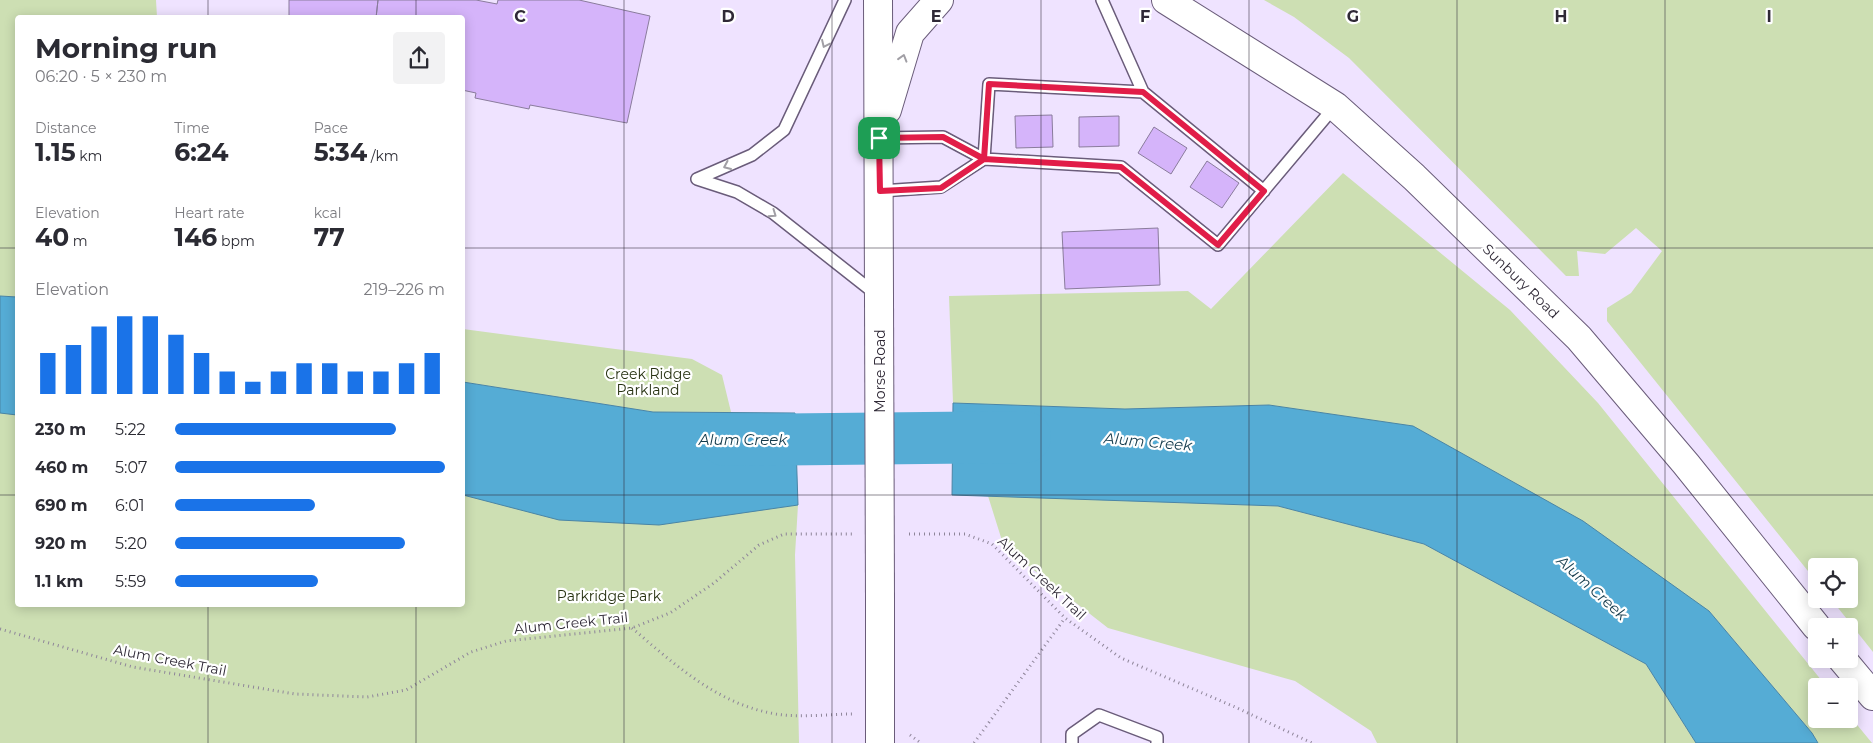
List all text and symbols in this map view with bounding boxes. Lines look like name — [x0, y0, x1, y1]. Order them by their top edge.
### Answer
text: C — [514, 7, 526, 26]
text: D — [721, 7, 735, 26]
text: E — [931, 7, 941, 26]
text: F — [1140, 7, 1150, 26]
text: G — [1347, 7, 1359, 26]
text: H — [1555, 7, 1567, 26]
text: I — [1766, 7, 1772, 26]
text: Morning run — [35, 31, 217, 65]
button: share — [393, 32, 445, 84]
one-way arrow — [820, 39, 831, 48]
one-way arrow — [897, 54, 907, 62]
text: 06:20 · 5 × 230 m — [35, 67, 167, 86]
pin — [858, 117, 900, 159]
text: Distance — [35, 119, 97, 137]
text: Time — [174, 119, 209, 137]
text: Pace — [314, 119, 348, 137]
icon: arrive — [865, 124, 893, 152]
text: 1.15 — [35, 137, 76, 167]
text: 6:24 — [174, 137, 229, 167]
text: 5:34 — [314, 137, 367, 167]
text: km — [76, 147, 102, 165]
text: /km — [367, 147, 399, 165]
one-way arrow — [723, 159, 732, 170]
text: Elevation — [35, 204, 100, 222]
text: Heart rate — [174, 204, 245, 222]
text: kcal — [314, 204, 342, 222]
one-way arrow — [767, 208, 777, 217]
text: 40 — [35, 222, 69, 252]
text: 146 — [174, 222, 217, 252]
text: 77 — [314, 222, 345, 252]
text: m — [69, 232, 88, 250]
text: bpm — [217, 232, 255, 250]
street label: Sunbury Road — [1479, 240, 1563, 322]
text: Elevation — [35, 280, 109, 299]
text: 219–226 m — [363, 280, 445, 299]
street label: Morse Road — [871, 329, 889, 413]
park label: Creek Ridge Parkland — [605, 365, 691, 399]
text: 230 m — [35, 420, 86, 439]
text: 5:22 — [115, 420, 146, 439]
water label: Alum Creek — [1102, 428, 1194, 455]
water label: Alum Creek — [698, 430, 788, 449]
text: 460 m — [35, 458, 88, 477]
text: 5:07 — [115, 458, 147, 477]
text: 690 m — [35, 496, 88, 515]
text: 6:01 — [115, 496, 145, 515]
street label: Alum Creek Trail — [994, 532, 1090, 624]
text: 920 m — [35, 534, 87, 553]
text: 5:20 — [115, 534, 147, 553]
water label: Alum Creek — [1552, 550, 1632, 625]
map controls — [1808, 558, 1858, 728]
button: locate — [1808, 558, 1858, 608]
text: 1.1 km — [35, 572, 83, 591]
text: 5:59 — [115, 572, 146, 591]
park label: Parkridge Park — [557, 587, 662, 605]
street label: Alum Creek Trail — [513, 608, 629, 638]
button: + — [1808, 618, 1858, 668]
street label: Alum Creek Trail — [112, 640, 228, 680]
button: − — [1808, 678, 1858, 728]

